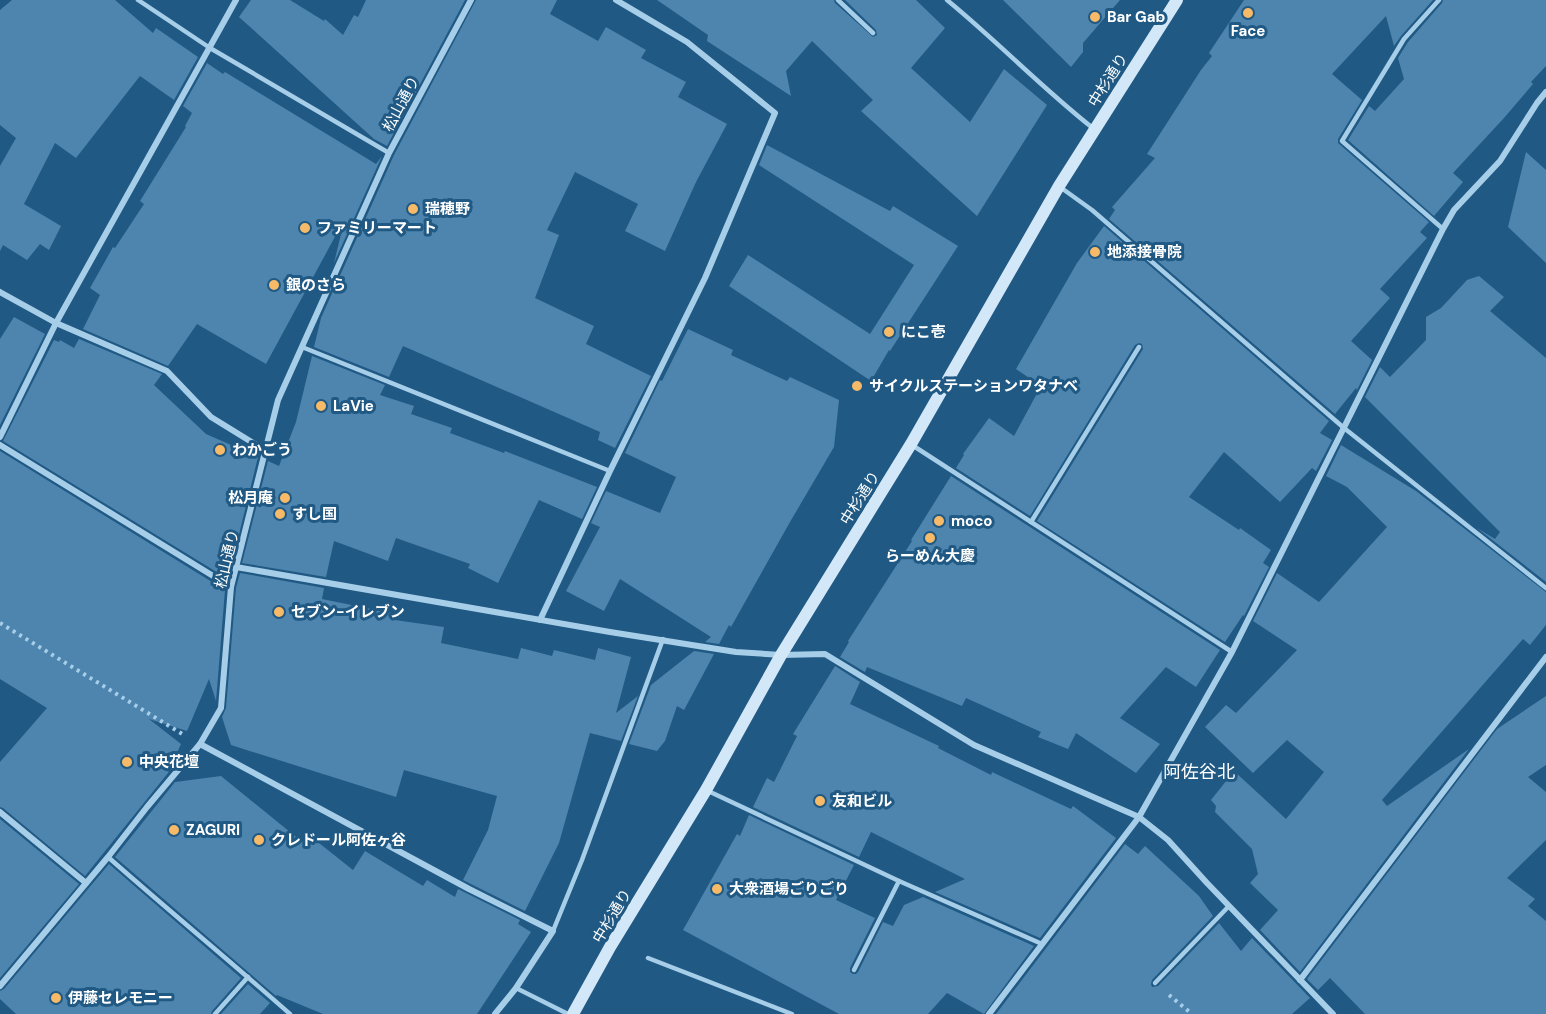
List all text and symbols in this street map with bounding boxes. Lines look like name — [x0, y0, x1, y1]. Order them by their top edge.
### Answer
marker: Face — [1241, 6, 1255, 20]
place label: Bar Gab — [1107, 7, 1165, 27]
marker: Bar Gab — [1088, 10, 1102, 24]
place label: Face — [1231, 21, 1265, 41]
street label: 中杉通り — [1084, 49, 1132, 111]
street label: 松山通り — [378, 73, 424, 135]
place label: 瑞穂野 — [425, 199, 470, 219]
marker: 瑞穂野 — [406, 202, 420, 216]
place label: ファミリーマート — [317, 218, 437, 238]
marker: ファミリーマート — [298, 221, 312, 235]
place label: 地添接骨院 — [1107, 242, 1182, 262]
marker: 地添接骨院 — [1088, 245, 1102, 259]
place label: 銀のさら — [286, 275, 346, 295]
marker: 銀のさら — [267, 278, 281, 292]
place label: にこ壱 — [901, 322, 946, 342]
marker: にこ壱 — [882, 325, 896, 339]
place label: サイクルステーションワタナベ — [869, 376, 1078, 396]
marker: サイクルステーションワタナベ — [850, 379, 864, 393]
place label: LaVie — [333, 396, 374, 416]
marker: LaVie — [314, 399, 328, 413]
place label: わかごう — [232, 440, 292, 460]
marker: わかごう — [213, 443, 227, 457]
street label: 中杉通り — [836, 467, 884, 529]
place label: 松月庵 — [228, 488, 273, 508]
marker: 松月庵 — [278, 491, 292, 505]
place label: すし国 — [292, 504, 337, 524]
marker: すし国 — [273, 507, 287, 521]
place label: moco — [951, 511, 993, 531]
marker: moco — [932, 514, 946, 528]
street label: 松山通り — [211, 528, 243, 590]
marker: らーめん大慶 — [923, 531, 937, 545]
place label: らーめん大慶 — [885, 546, 975, 566]
place label: セブン-イレブン — [291, 602, 405, 622]
marker: セブン-イレブン — [272, 605, 286, 619]
place label: 中央花壇 — [139, 752, 199, 772]
marker: 中央花壇 — [120, 755, 134, 769]
district label: 阿佐谷北 — [1163, 760, 1235, 784]
place label: 友和ビル — [832, 791, 892, 811]
marker: 友和ビル — [813, 794, 827, 808]
place label: ZAGURI — [186, 820, 240, 840]
marker: ZAGURI — [167, 823, 181, 837]
place label: クレドール阿佐ヶ谷 — [271, 830, 406, 850]
marker: クレドール阿佐ヶ谷 — [252, 833, 266, 847]
place label: 大衆酒場ごりごり — [729, 879, 849, 899]
marker: 大衆酒場ごりごり — [710, 882, 724, 896]
street label: 中杉通り — [588, 885, 636, 947]
place label: 伊藤セレモニー — [68, 988, 173, 1008]
marker: 伊藤セレモニー — [49, 991, 63, 1005]

